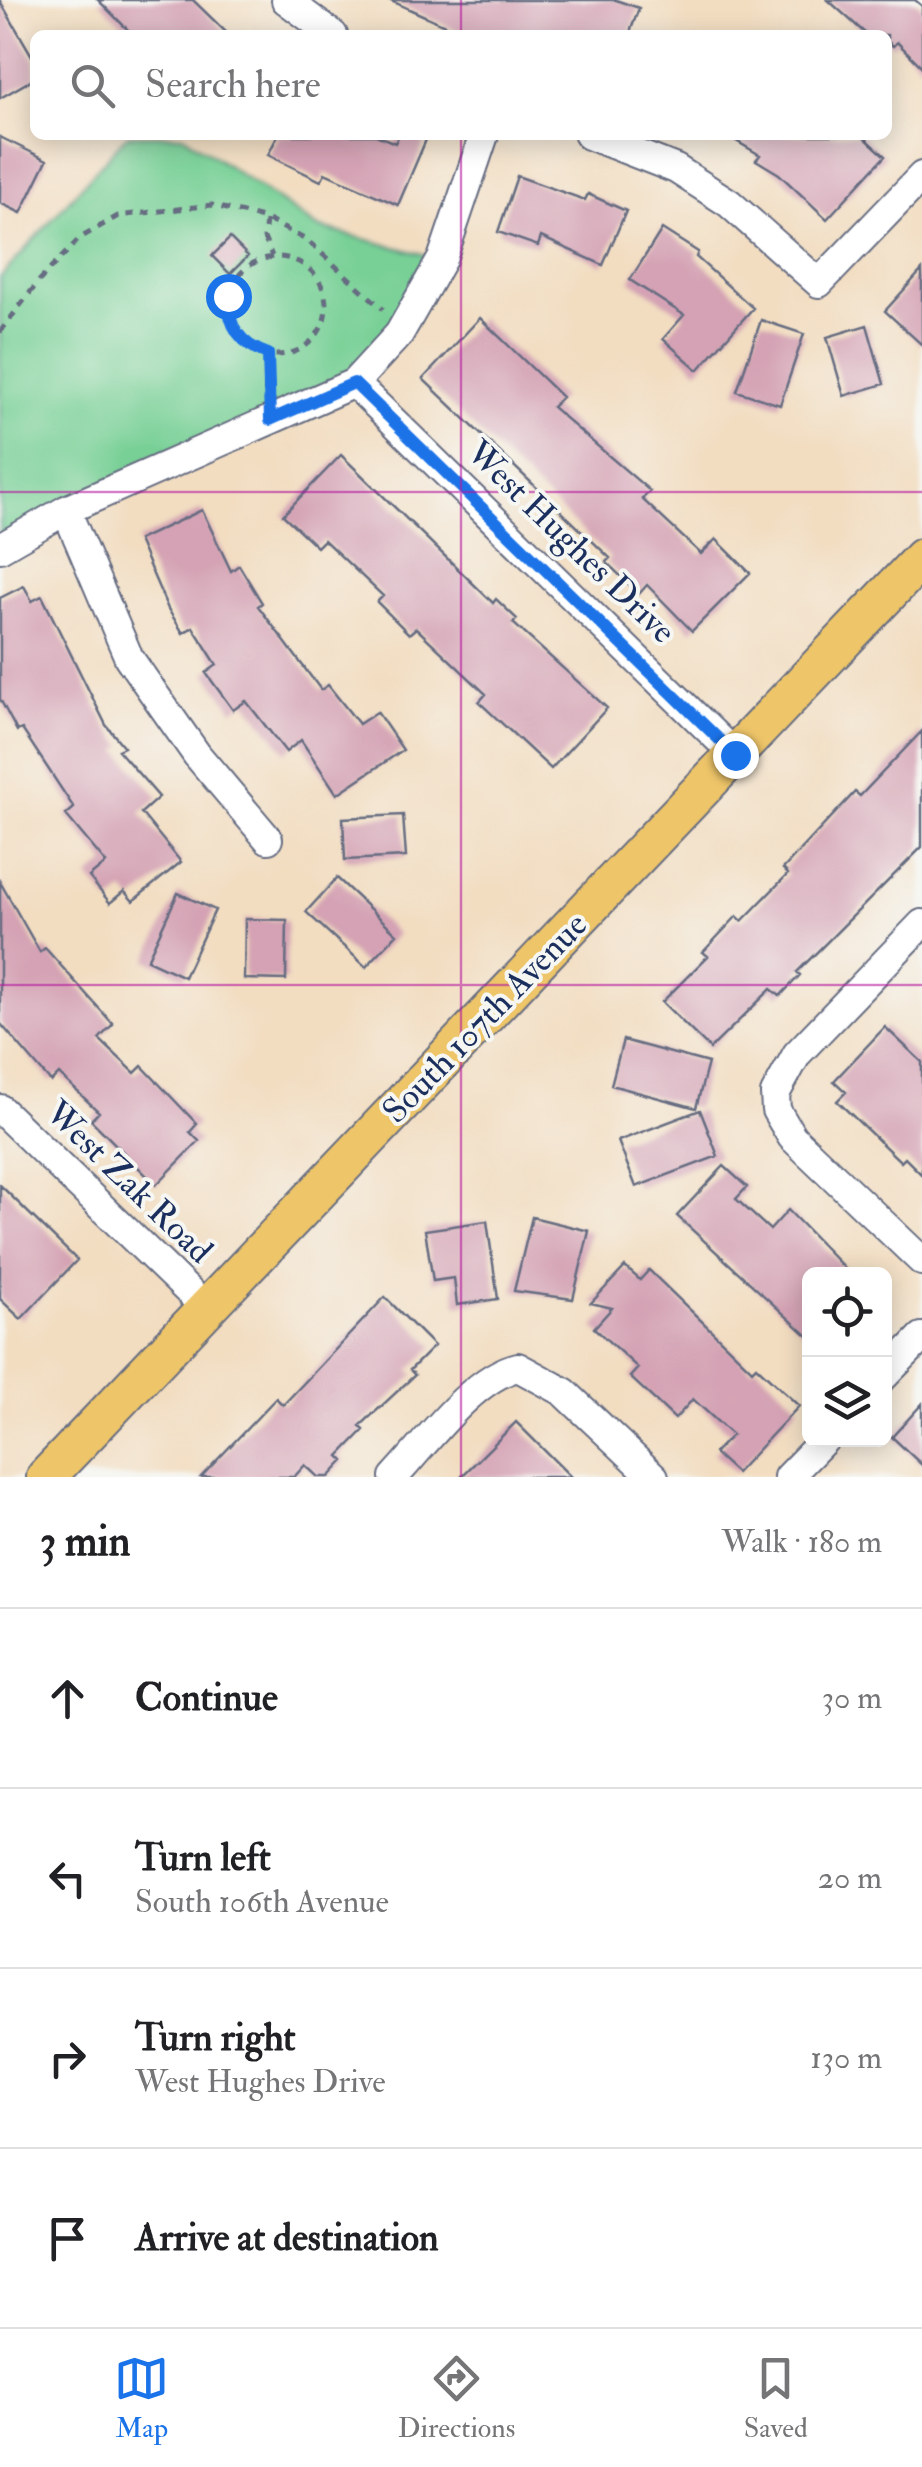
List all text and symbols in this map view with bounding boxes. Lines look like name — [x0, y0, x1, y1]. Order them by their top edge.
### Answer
search box — [30, 30, 892, 140]
icon: search — [65, 58, 120, 113]
text: Search here — [145, 61, 321, 109]
route start — [206, 274, 252, 320]
street label: West Hughes Drive — [456, 430, 685, 653]
route end — [713, 733, 759, 779]
street label: South 107th Avenue — [373, 903, 597, 1133]
street label: West Zak Road — [35, 1091, 222, 1273]
map controls — [802, 1267, 892, 1447]
button: locate — [802, 1267, 892, 1357]
button: layers — [802, 1357, 892, 1447]
text: 3 min — [40, 1516, 130, 1568]
text: Walk · 180 m — [721, 1522, 882, 1562]
icon: ahead — [40, 1671, 95, 1726]
text: Continue — [135, 1674, 278, 1722]
text: 30 m — [822, 1678, 882, 1718]
text: Turn left — [135, 1834, 271, 1882]
icon: left — [40, 1851, 95, 1906]
text: 20 m — [818, 1858, 882, 1898]
text: South 106th Avenue — [135, 1882, 389, 1922]
text: Turn right — [135, 2014, 296, 2062]
icon: right — [40, 2031, 95, 2086]
text: 130 m — [810, 2038, 882, 2078]
text: West Hughes Drive — [135, 2062, 386, 2102]
icon: arrive — [40, 2211, 95, 2266]
text: Arrive at destination — [135, 2214, 439, 2262]
tab: Map — [114, 2351, 169, 2446]
tab: Directions — [398, 2351, 515, 2446]
tab: Saved — [744, 2351, 808, 2446]

